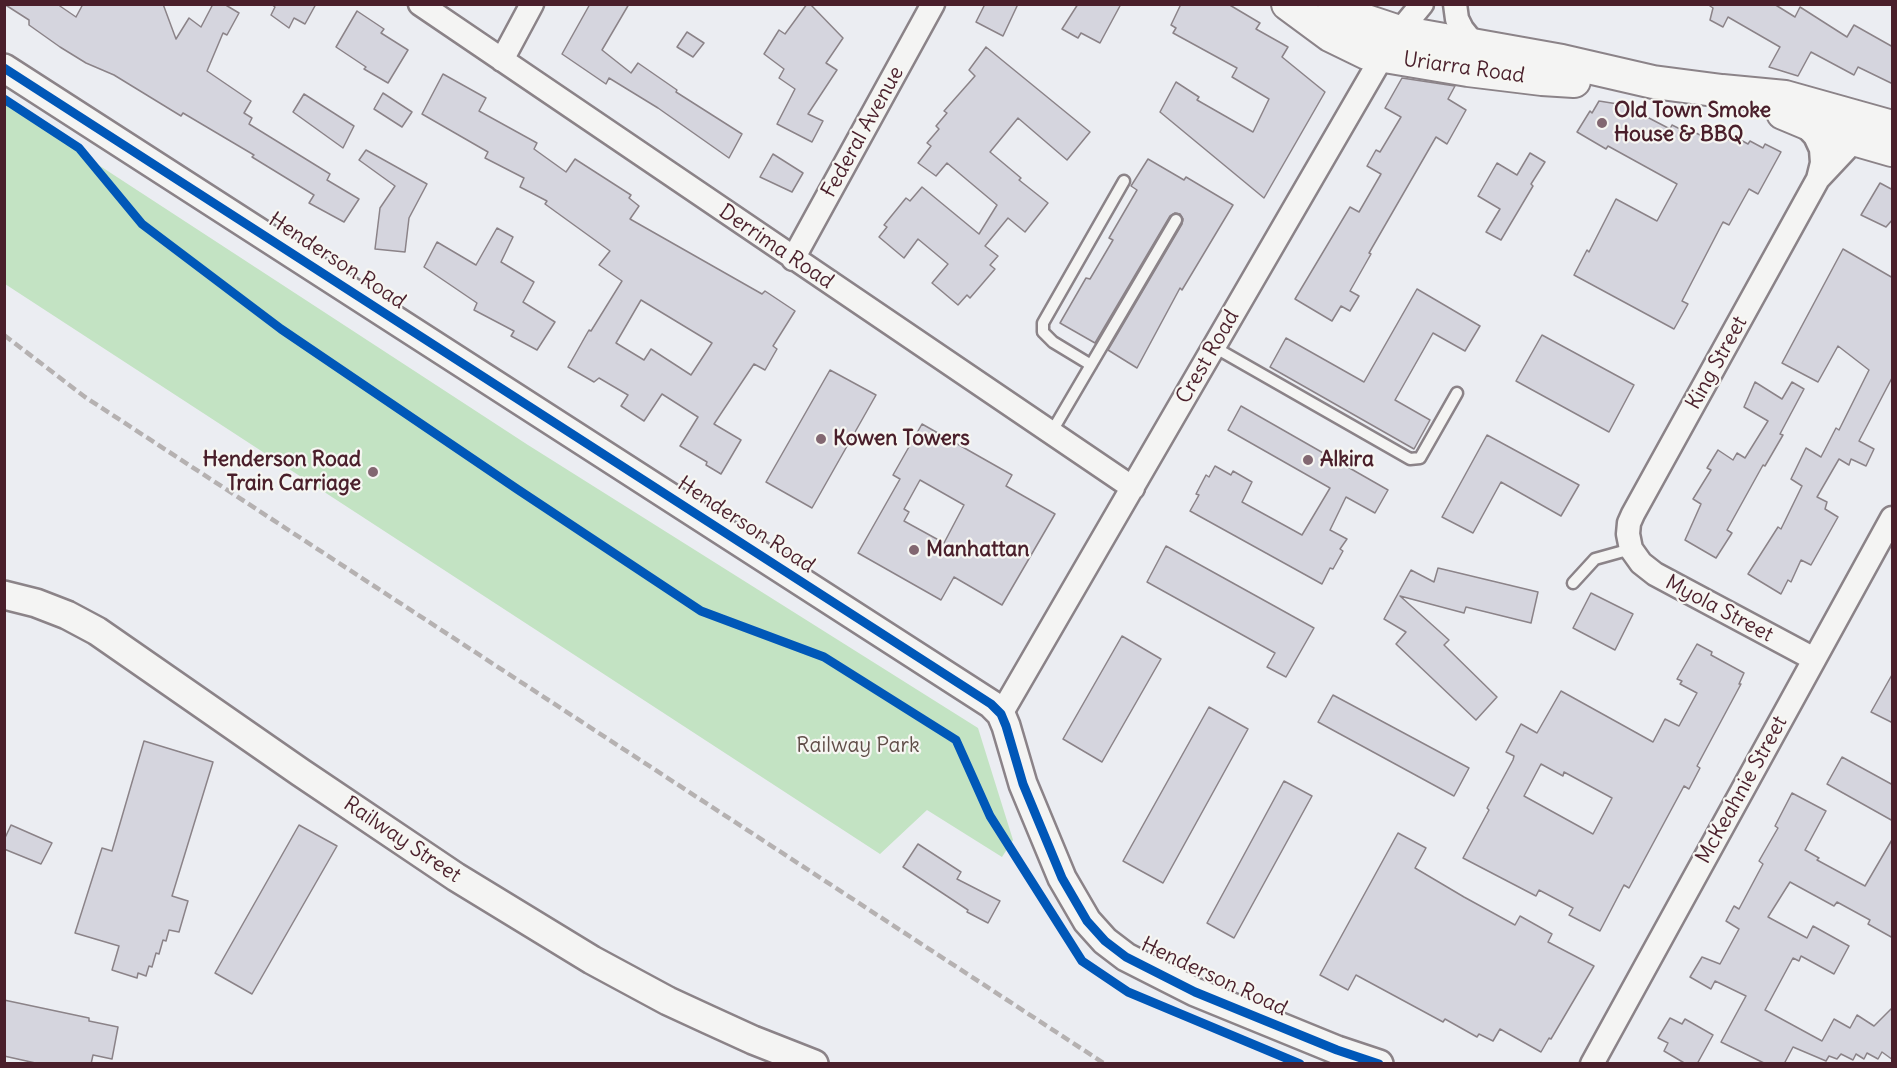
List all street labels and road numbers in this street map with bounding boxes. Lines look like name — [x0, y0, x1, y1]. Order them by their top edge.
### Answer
street label: Uriarra Road — [1402, 47, 1526, 89]
street label: Federal Avenue — [817, 62, 909, 202]
street label: Derrima Road — [714, 199, 838, 295]
street label: Henderson Road — [264, 207, 410, 315]
street label: Crest Road — [1171, 306, 1245, 408]
street label: King Street — [1681, 312, 1753, 414]
street label: Henderson Road — [673, 471, 819, 579]
street label: Myola Street — [1661, 570, 1777, 648]
street label: McKeahnie Street — [1691, 712, 1793, 868]
street label: Railway Street — [339, 792, 465, 888]
street label: Henderson Road — [1137, 932, 1291, 1022]

